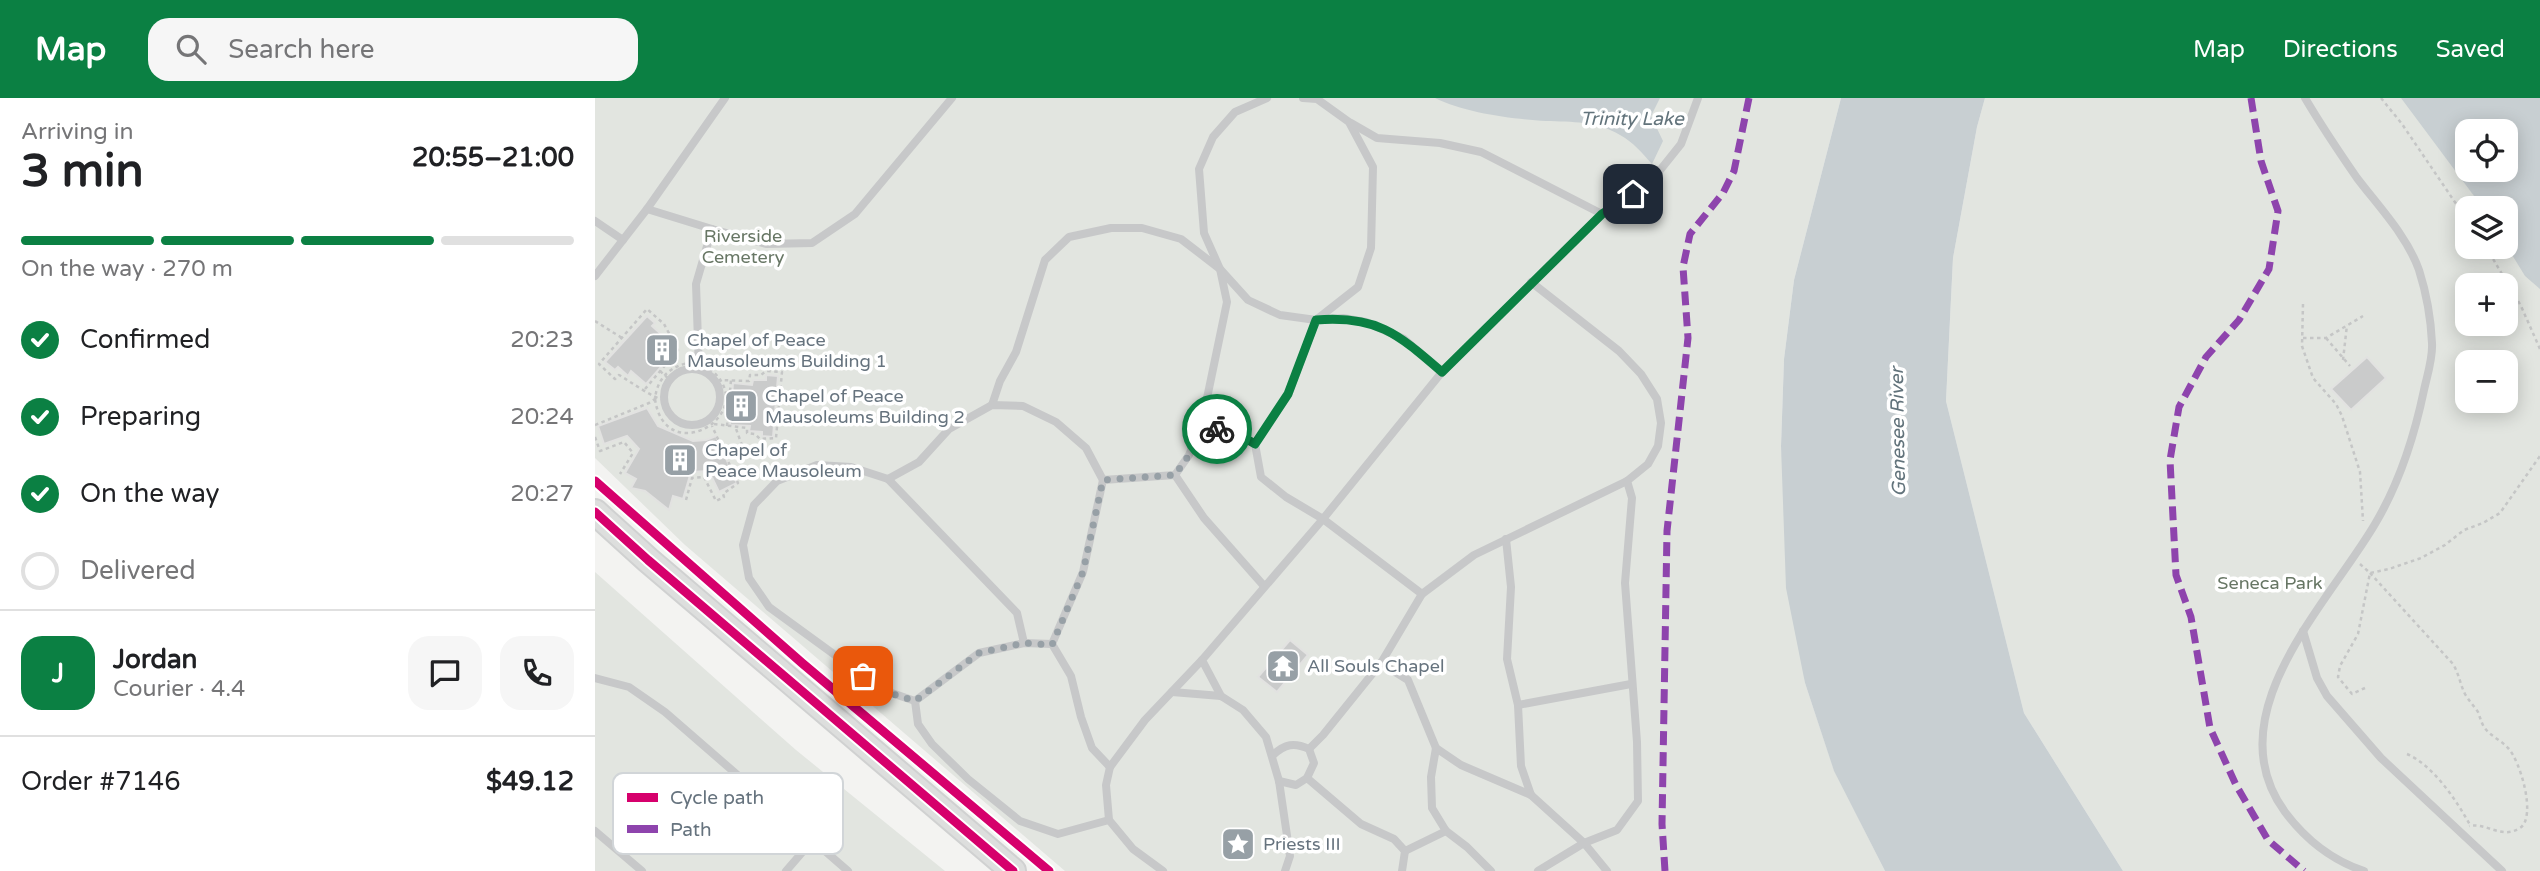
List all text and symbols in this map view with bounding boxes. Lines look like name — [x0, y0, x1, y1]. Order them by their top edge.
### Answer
search box — [148, 18, 638, 81]
text: Map — [35, 30, 106, 69]
icon: search — [172, 30, 210, 68]
text: Search here — [228, 34, 374, 65]
text: Map — [2193, 35, 2245, 64]
text: Directions — [2283, 35, 2398, 64]
text: Saved — [2436, 35, 2505, 64]
water label: Trinity Lake — [1580, 108, 1685, 130]
text: Arriving in — [21, 118, 134, 146]
map controls — [2455, 119, 2518, 413]
button: locate — [2455, 119, 2518, 182]
text: 20:55–21:00 — [412, 142, 574, 173]
text: 3 min — [21, 144, 144, 199]
pin — [1603, 164, 1663, 224]
icon: home — [1614, 175, 1652, 213]
button: layers — [2455, 196, 2518, 259]
park label: Riverside Cemetery — [702, 225, 785, 268]
text: On the way · 270 m — [21, 255, 233, 283]
button: + — [2455, 273, 2518, 336]
icon: check — [21, 321, 59, 359]
text: Confirmed — [80, 324, 210, 355]
text: 20:23 — [510, 326, 574, 354]
place label: Chapel of Peace Mausoleums Building 1 — [687, 329, 887, 372]
building icon: Chapel of Peace Mausoleums Building 1 — [643, 331, 681, 369]
button: − — [2455, 350, 2518, 413]
water label: Genesee River — [1886, 364, 1910, 497]
place label: Chapel of Peace Mausoleums Building 2 — [765, 385, 965, 428]
building icon: Chapel of Peace Mausoleums Building 2 — [722, 387, 760, 425]
courier — [1182, 394, 1252, 464]
icon: check — [21, 398, 59, 436]
text: Preparing — [80, 401, 201, 432]
text: 20:24 — [510, 403, 574, 431]
icon: bike — [1198, 410, 1236, 448]
place label: Chapel of Peace Mausoleum — [705, 439, 862, 482]
building icon: Chapel of Peace Mausoleum — [661, 441, 699, 479]
icon: check — [21, 475, 59, 513]
text: On the way — [80, 478, 220, 509]
text: 20:27 — [510, 480, 574, 508]
text: Delivered — [80, 555, 196, 586]
park label: Seneca Park — [2217, 572, 2323, 594]
button: chat — [408, 636, 482, 710]
button: phone — [500, 636, 574, 710]
text: Jordan — [113, 644, 197, 675]
pin — [833, 646, 893, 706]
temple icon: All Souls Chapel — [1264, 647, 1302, 685]
place label: All Souls Chapel — [1307, 655, 1444, 677]
icon: bag — [844, 657, 882, 695]
text: J — [52, 658, 64, 689]
text: Courier · 4.4 — [113, 675, 245, 703]
text: Order #7146 — [21, 766, 181, 797]
text: $49.12 — [486, 766, 574, 797]
legend — [613, 773, 843, 854]
text: Cycle path — [670, 787, 764, 809]
text: Path — [670, 819, 712, 841]
place icon: Priests III — [1219, 825, 1257, 863]
place label: Priests III — [1263, 833, 1341, 855]

